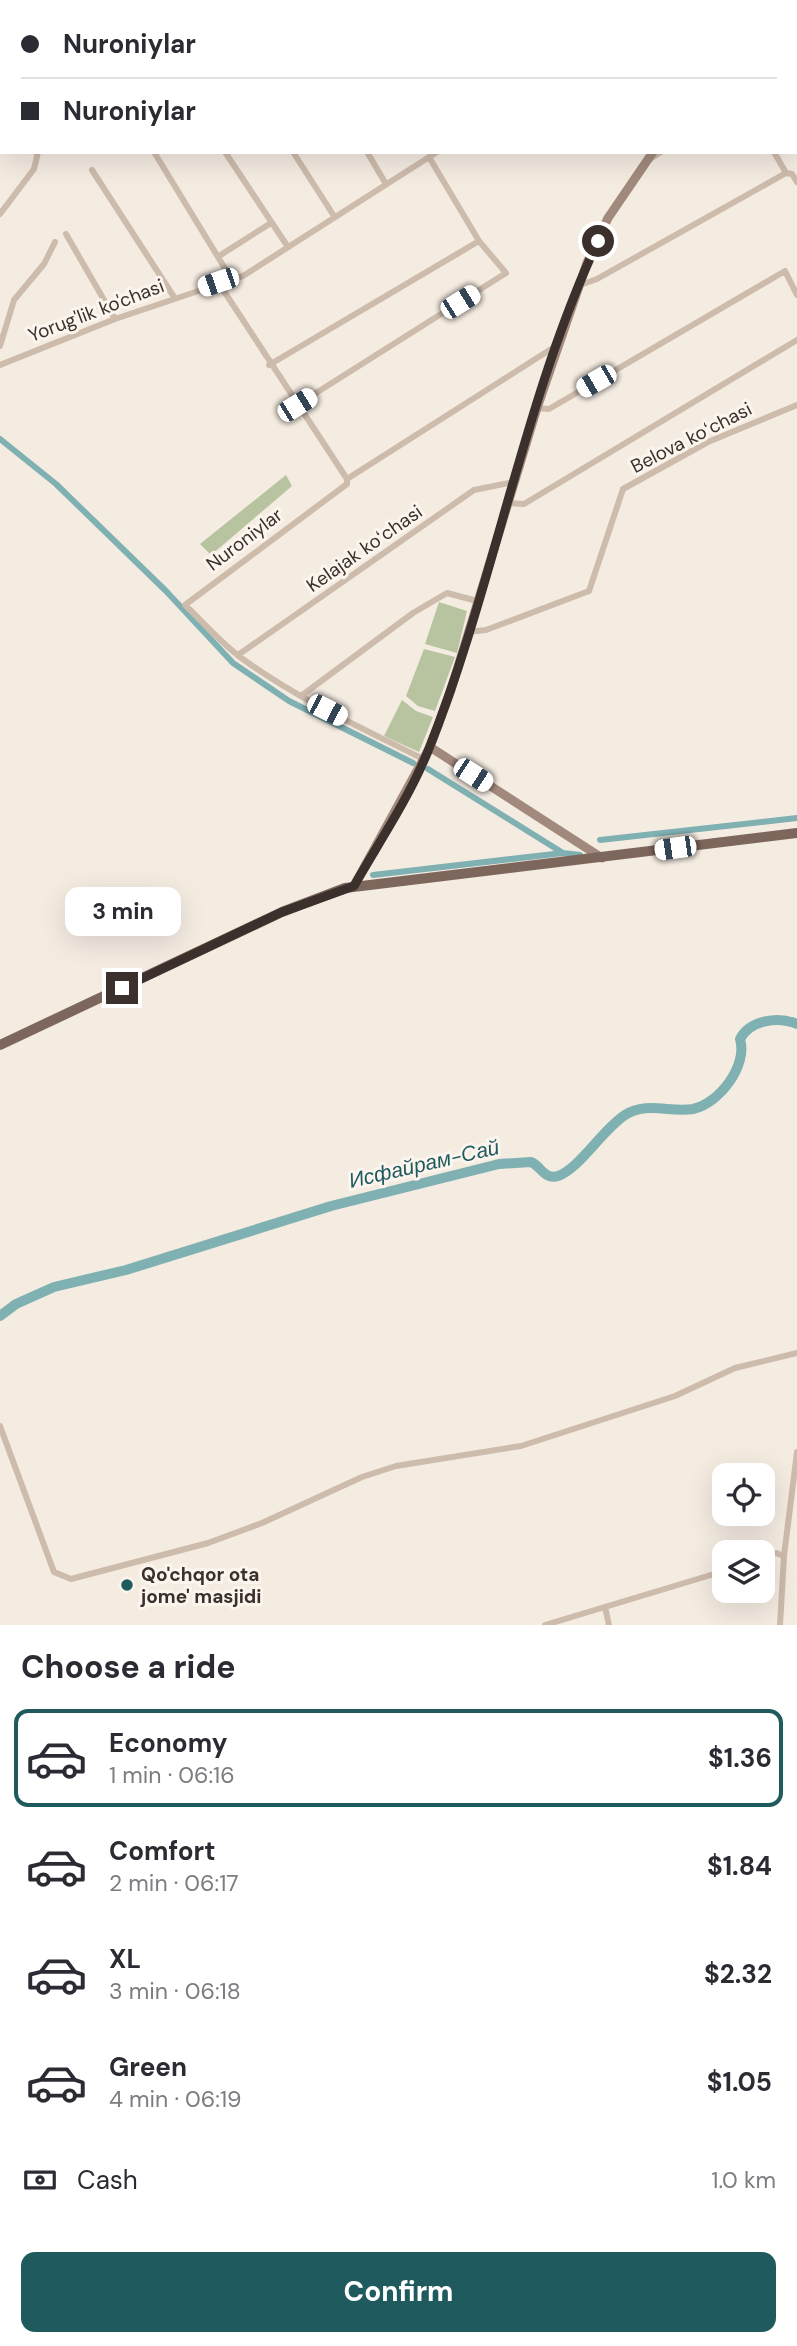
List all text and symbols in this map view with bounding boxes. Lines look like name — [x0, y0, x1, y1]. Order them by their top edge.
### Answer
text: Nuroniylar — [63, 27, 196, 61]
text: Nuroniylar — [63, 94, 196, 128]
route start — [582, 225, 614, 257]
car — [195, 265, 242, 299]
street label: Yorug'lik ko'chasi — [25, 273, 168, 348]
car — [437, 282, 484, 322]
car — [573, 361, 620, 401]
car — [274, 385, 321, 425]
street label: Belova koʻchasi — [626, 396, 756, 479]
street label: Kelajak koʻchasi — [301, 499, 427, 598]
street label: Nuroniylar — [201, 502, 288, 576]
car — [304, 691, 351, 729]
car — [450, 755, 497, 795]
car — [653, 835, 698, 861]
callout: 3 min — [64, 886, 180, 936]
text: 3 min — [92, 896, 154, 926]
route end — [106, 972, 138, 1004]
water label: Исфайрам-Сай — [346, 1133, 502, 1195]
map controls — [712, 1463, 775, 1603]
button: locate — [712, 1463, 775, 1526]
button: layers — [712, 1540, 775, 1603]
place label: Qo'chqor ota jome' masjidi — [140, 1562, 262, 1609]
marker: Qo'chqor ota jome' masjidi — [119, 1577, 135, 1593]
text: Choose a ride — [21, 1646, 236, 1688]
text: Economy — [109, 1726, 227, 1760]
icon: car — [25, 1727, 88, 1790]
text: $1.36 — [708, 1741, 772, 1775]
text: 1 min · 06:16 — [109, 1760, 235, 1790]
text: Comfort — [109, 1834, 215, 1868]
icon: car — [25, 1835, 88, 1898]
text: $1.84 — [707, 1849, 772, 1883]
text: 2 min · 06:17 — [109, 1868, 239, 1898]
text: XL — [109, 1942, 141, 1976]
icon: car — [25, 1943, 88, 2006]
text: $2.32 — [704, 1957, 772, 1991]
text: 3 min · 06:18 — [109, 1976, 241, 2006]
text: Green — [109, 2050, 187, 2084]
icon: car — [25, 2051, 88, 2114]
text: $1.05 — [707, 2065, 772, 2099]
text: 4 min · 06:19 — [109, 2084, 242, 2114]
icon: cash — [21, 2161, 59, 2199]
text: Cash — [77, 2163, 138, 2197]
text: 1.0 km — [711, 2165, 776, 2195]
button: Confirm — [21, 2252, 776, 2332]

